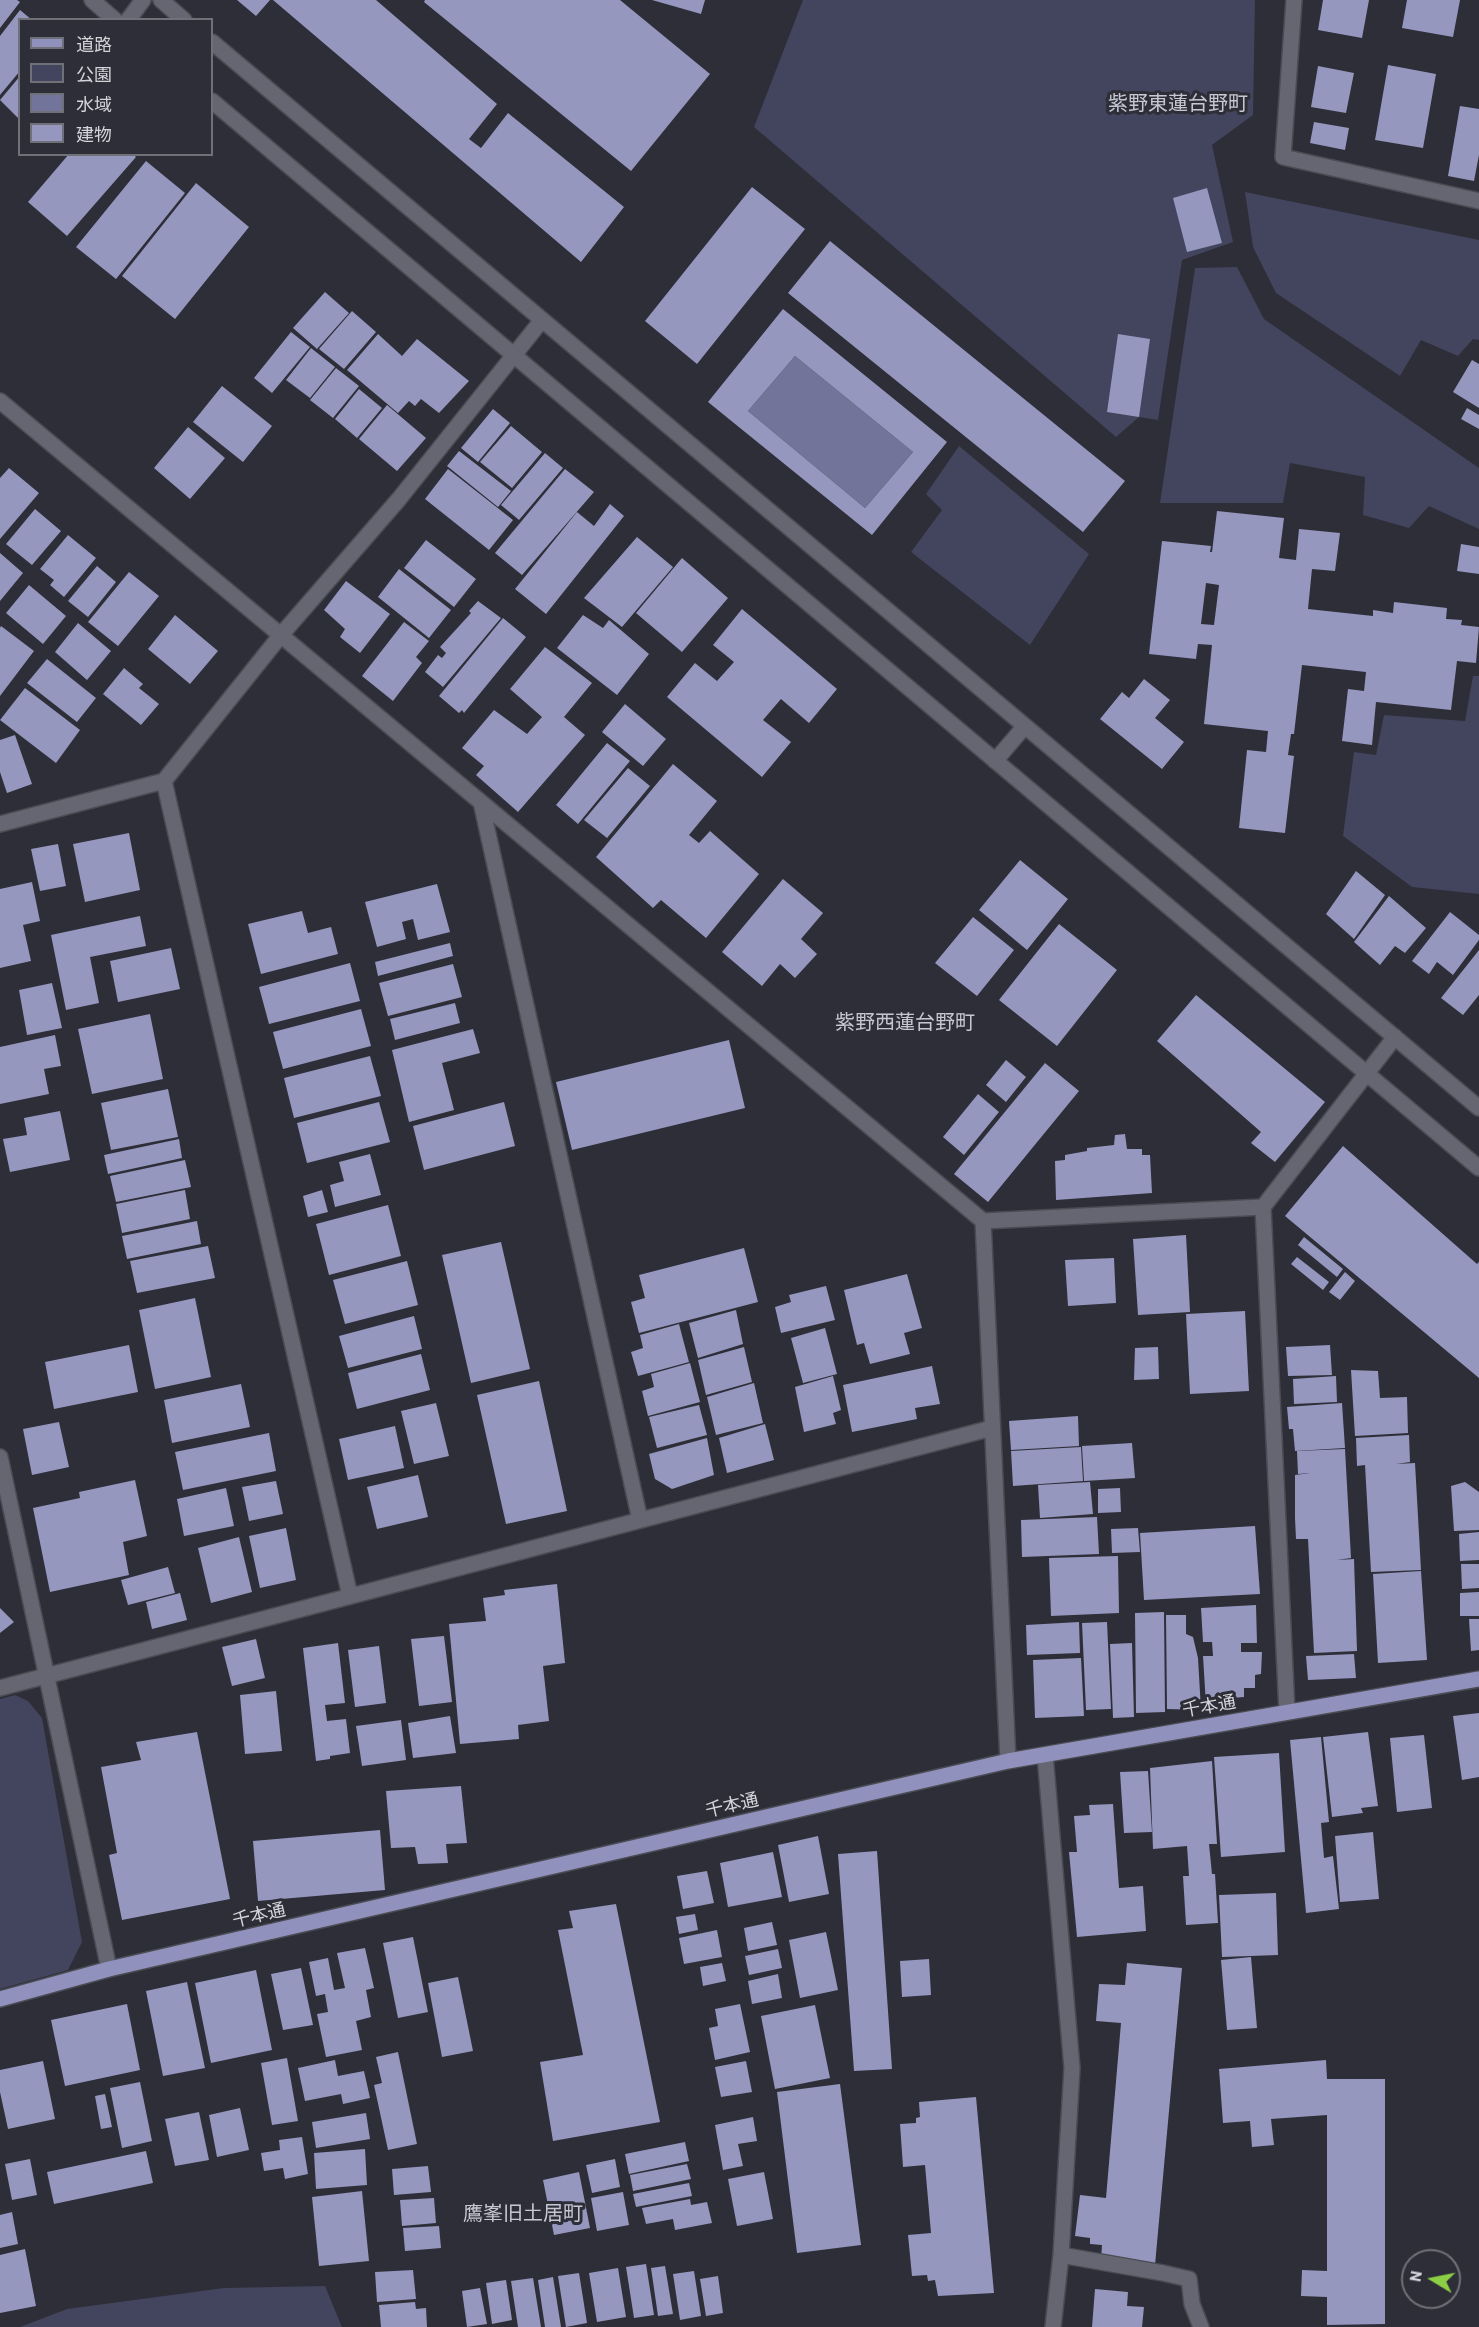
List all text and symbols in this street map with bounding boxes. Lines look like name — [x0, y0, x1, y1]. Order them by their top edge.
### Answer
legend — [18, 18, 213, 156]
text: 道路 — [76, 33, 112, 55]
text: 公園 — [76, 63, 112, 85]
district label: 紫野東蓮台野町 — [1108, 91, 1248, 115]
text: 水域 — [76, 93, 112, 115]
text: 建物 — [76, 123, 112, 145]
district label: 紫野西蓮台野町 — [835, 1010, 975, 1034]
street label: 千本通 — [1181, 1691, 1237, 1721]
street label: 千本通 — [703, 1788, 761, 1822]
street label: 千本通 — [230, 1898, 288, 1932]
district label: 鷹峯旧土居町 — [463, 2201, 583, 2225]
north arrow — [1401, 2249, 1461, 2309]
text: N — [1404, 2269, 1425, 2283]

